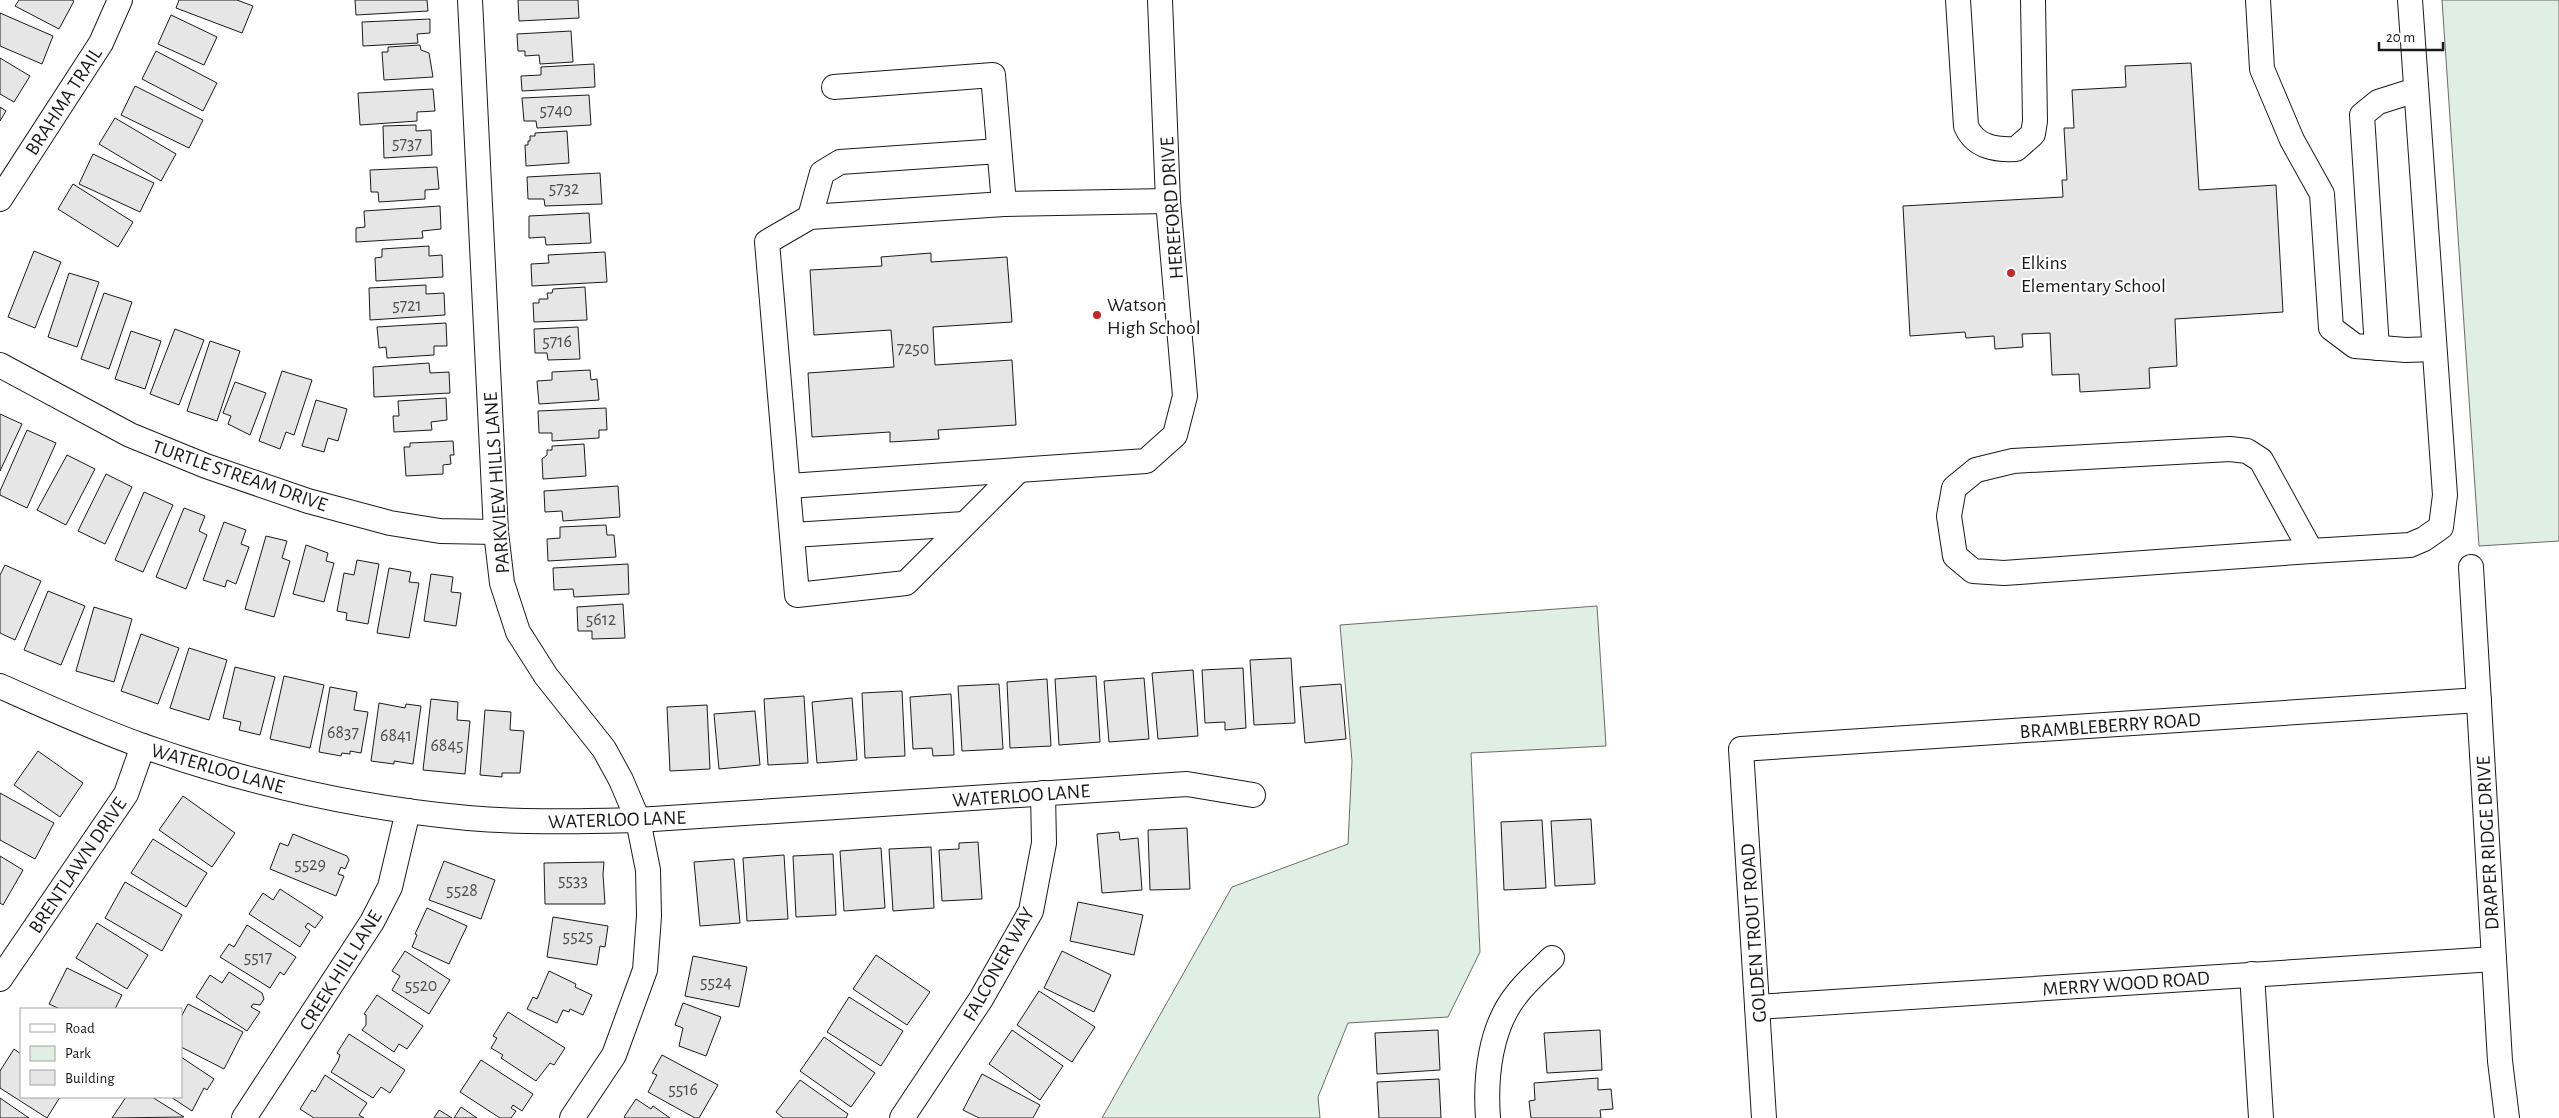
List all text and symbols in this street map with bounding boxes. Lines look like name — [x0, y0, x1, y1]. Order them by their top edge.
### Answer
scale bar — [2379, 20, 2443, 52]
text: 20 m — [2386, 30, 2415, 45]
street label: BRAHMA TRAIL — [22, 44, 106, 159]
house number: 5740 — [539, 102, 573, 120]
house number: 5737 — [392, 135, 422, 153]
street label: HEREFORD DRIVE — [1157, 136, 1187, 280]
house number: 5732 — [549, 180, 579, 198]
place label: Elkins Elementary School — [2021, 253, 2166, 296]
marker: Elkins Elementary School — [2005, 267, 2017, 279]
place label: Watson High School — [1107, 295, 1201, 338]
house number: 5721 — [392, 297, 422, 315]
marker: Watson High School — [1091, 309, 1103, 321]
house number: 5716 — [542, 333, 572, 351]
house number: 7250 — [897, 340, 929, 358]
street label: PARKVIEW HILLS LANE — [481, 391, 513, 574]
street label: TURTLE STREAM DRIVE — [149, 437, 330, 515]
house number: 5612 — [586, 611, 616, 629]
street label: BRAMBLEBERRY ROAD — [2019, 710, 2201, 742]
house number: 6837 — [327, 724, 359, 742]
house number: 6841 — [380, 727, 412, 745]
house number: 6845 — [430, 737, 464, 755]
street label: WATERLOO LANE — [149, 740, 287, 798]
street label: DRAPER RIDGE DRIVE — [2473, 755, 2503, 931]
street label: WATERLOO LANE — [952, 781, 1091, 811]
street label: BRENTLAWN DRIVE — [25, 794, 131, 937]
street label: WATERLOO LANE — [548, 808, 687, 832]
street label: GOLDEN TROUT ROAD — [1738, 843, 1770, 1023]
house number: 5529 — [294, 856, 326, 874]
house number: 5533 — [558, 872, 588, 890]
house number: 5528 — [446, 882, 478, 900]
street label: FALCONER WAY — [959, 904, 1039, 1025]
street label: CREEK HILL LANE — [296, 907, 386, 1034]
house number: 5525 — [563, 928, 593, 946]
house number: 5517 — [244, 949, 272, 967]
street label: MERRY WOOD ROAD — [2042, 968, 2211, 1000]
house number: 5524 — [700, 974, 732, 992]
house number: 5520 — [405, 977, 437, 995]
legend — [20, 1008, 182, 1098]
text: Road — [65, 1021, 95, 1036]
text: Park — [65, 1046, 91, 1061]
text: Building — [65, 1071, 115, 1086]
house number: 5516 — [668, 1081, 698, 1099]

